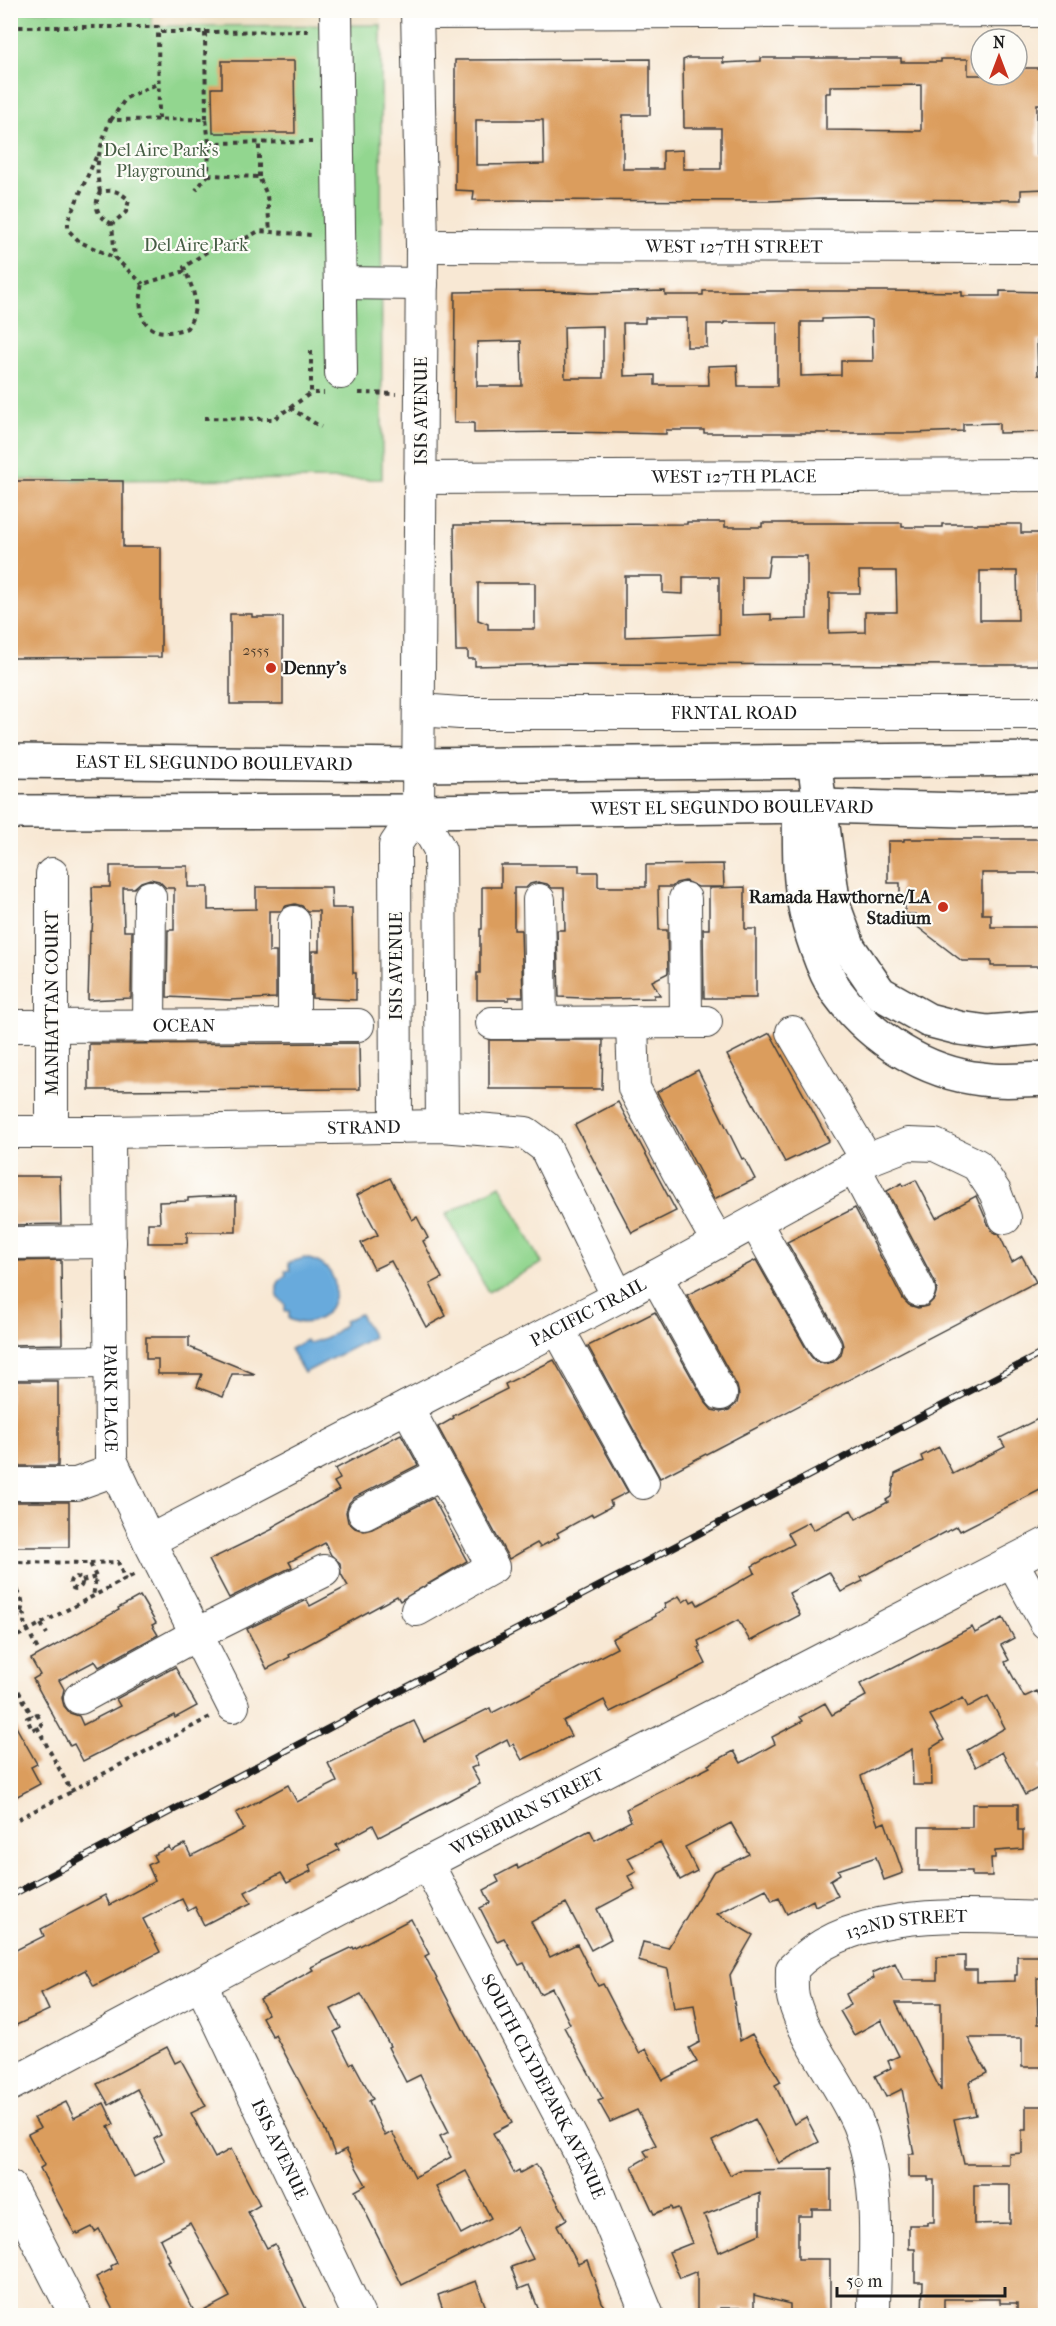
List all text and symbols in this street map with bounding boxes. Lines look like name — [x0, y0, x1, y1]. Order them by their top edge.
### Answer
north arrow — [969, 27, 1029, 87]
text: N — [993, 33, 1006, 52]
park label: Del Aire Park's Playground — [104, 140, 219, 182]
park label: Del Aire Park — [144, 235, 249, 256]
street label: WEST 127TH STREET — [644, 236, 824, 258]
street label: ISIS AVENUE — [411, 357, 432, 465]
street label: WEST 127TH PLACE — [650, 466, 817, 488]
house number: 2555 — [242, 641, 270, 659]
place label: Denny's — [283, 658, 347, 679]
marker: Denny's — [264, 661, 278, 675]
street label: FRNTAL ROAD — [671, 703, 797, 724]
street label: EAST EL SEGUNDO BOULEVARD — [75, 752, 353, 775]
street label: WEST EL SEGUNDO BOULEVARD — [589, 796, 874, 820]
place label: Ramada Hawthorne/LA Stadium — [749, 887, 932, 929]
marker: Ramada Hawthorne/LA Stadium — [936, 900, 950, 914]
street label: MANHATTAN COURT — [42, 909, 63, 1096]
street label: ISIS AVENUE — [386, 912, 407, 1020]
street label: OCEAN — [153, 1015, 216, 1037]
street label: STRAND — [327, 1117, 401, 1139]
street label: PACIFIC TRAIL — [527, 1274, 650, 1352]
street label: PARK PLACE — [99, 1344, 121, 1452]
street label: WISEBURN STREET — [446, 1763, 608, 1861]
street label: 132ND STREET — [843, 1906, 968, 1944]
street label: SOUTH CLYDEPARK AVENUE — [476, 1971, 609, 2202]
street label: ISIS AVENUE — [246, 2096, 312, 2203]
scale bar — [837, 2260, 1005, 2298]
text: 50 m — [846, 2271, 883, 2292]

